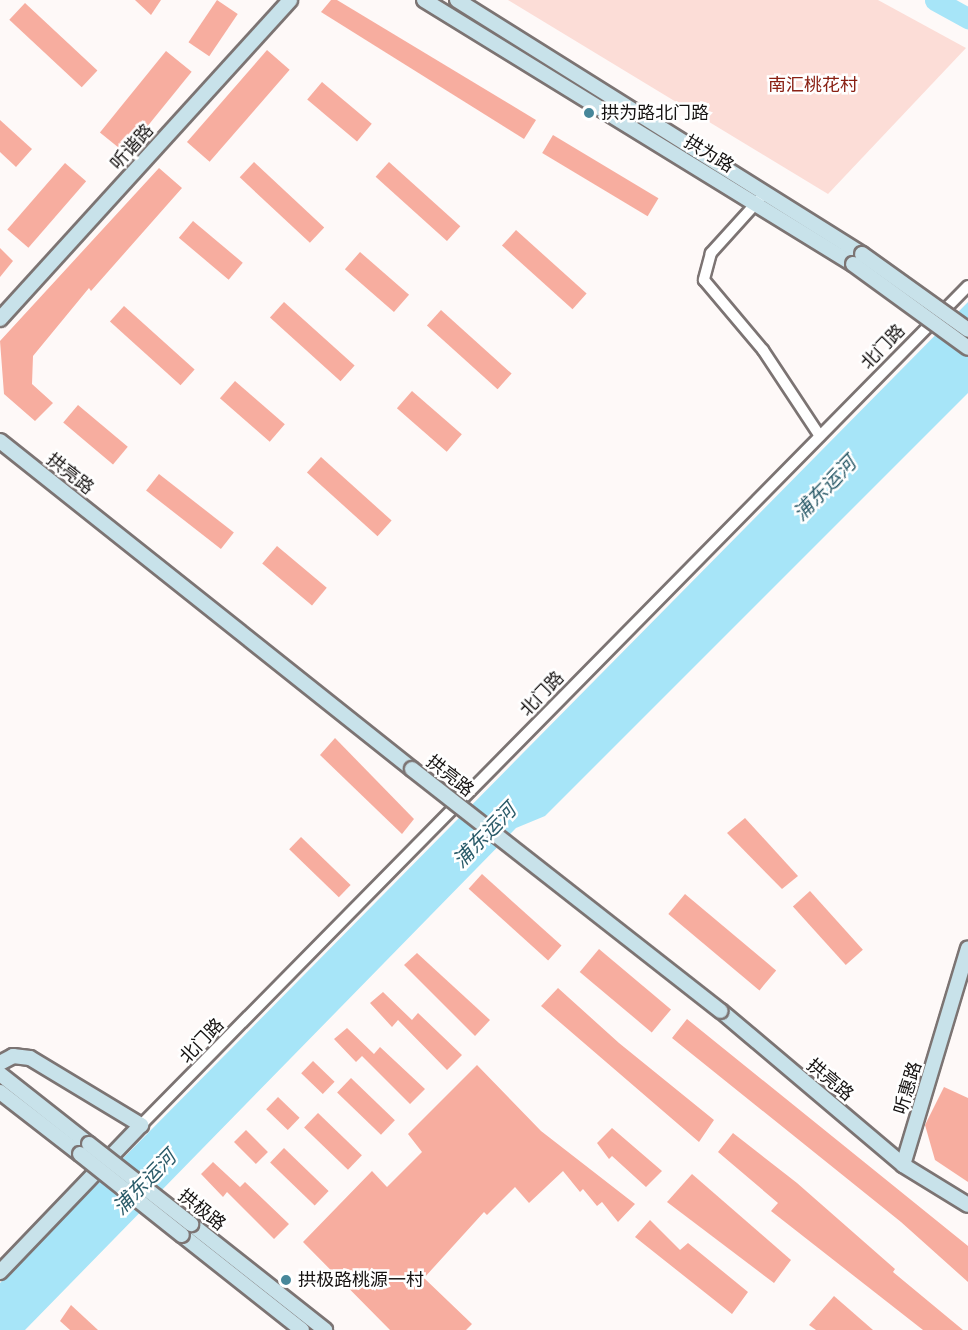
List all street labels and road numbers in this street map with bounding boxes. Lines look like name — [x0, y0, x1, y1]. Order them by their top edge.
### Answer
street label: 听谐路 — [106, 120, 158, 174]
street label: 拱为路 — [680, 131, 738, 177]
street label: 北门路 — [856, 320, 910, 374]
street label: 拱亮路 — [42, 449, 98, 499]
street label: 北门路 — [515, 667, 569, 721]
street label: 拱亮路 — [422, 751, 478, 801]
street label: 北门路 — [175, 1014, 229, 1068]
street label: 拱亮路 — [802, 1054, 858, 1106]
street label: 听惠路 — [890, 1059, 926, 1117]
street label: 拱极路 — [174, 1185, 230, 1235]

